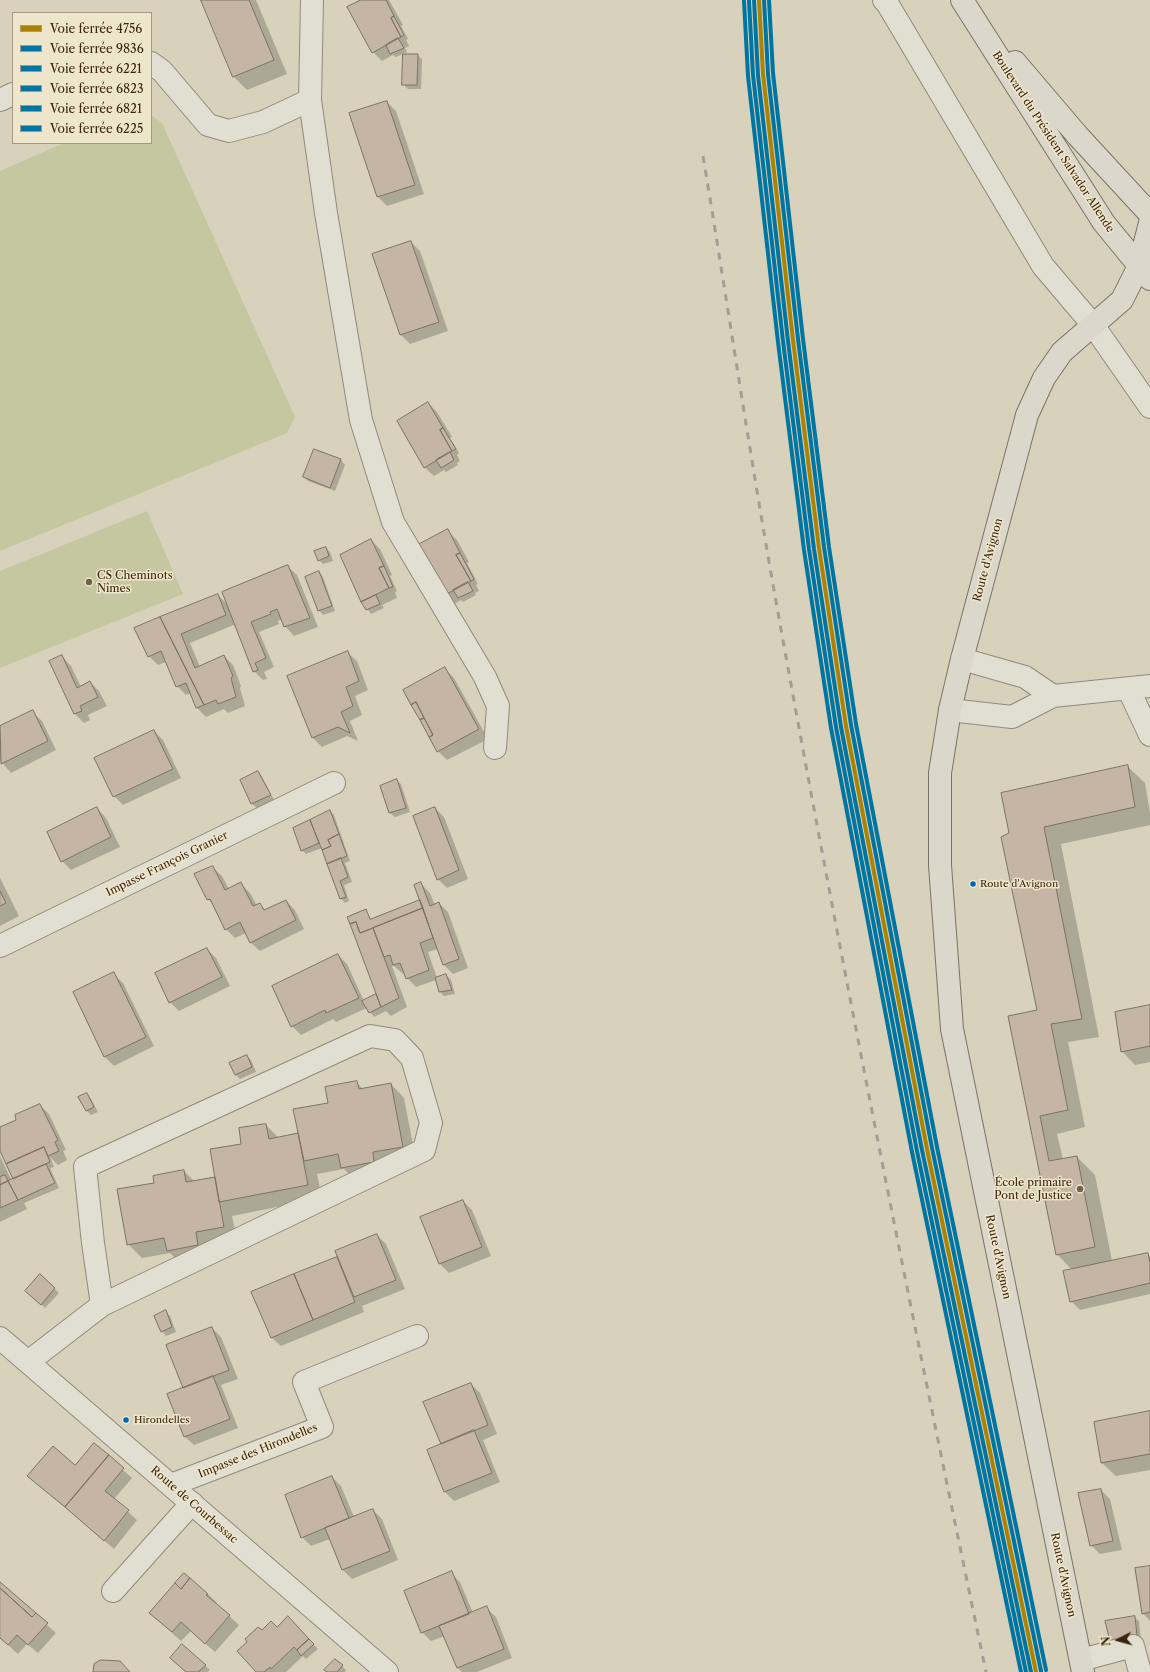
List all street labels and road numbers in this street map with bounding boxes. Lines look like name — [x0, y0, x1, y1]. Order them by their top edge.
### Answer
street label: Boulevard du Président Salvador Allende — [989, 49, 1117, 235]
street label: Route d'Avignon — [971, 517, 1005, 603]
street label: Impasse François Granier — [104, 829, 230, 899]
street label: Route d'Avignon — [983, 1214, 1013, 1300]
street label: Impasse des Hirondelles — [196, 1421, 320, 1481]
street label: Route de Courbessac — [148, 1464, 240, 1546]
street label: Route d'Avignon — [1048, 1532, 1078, 1618]

